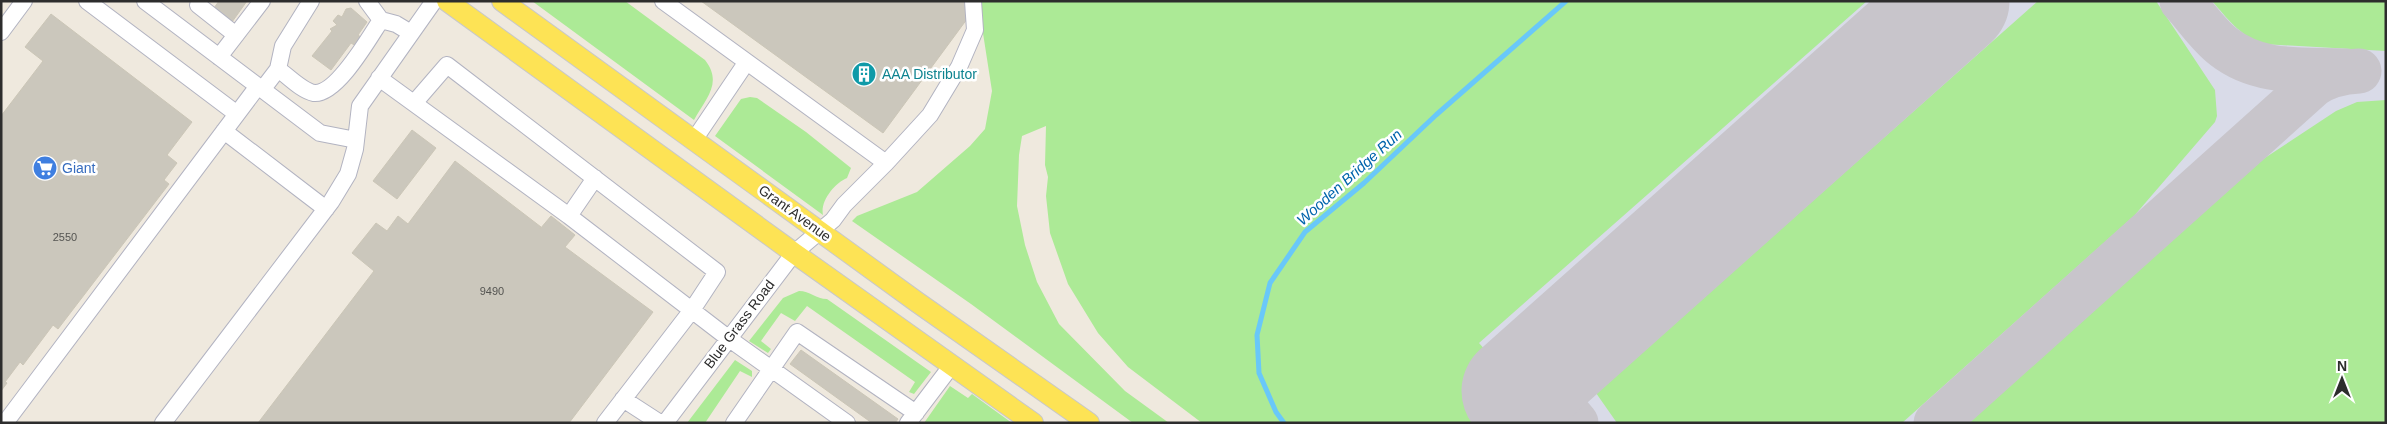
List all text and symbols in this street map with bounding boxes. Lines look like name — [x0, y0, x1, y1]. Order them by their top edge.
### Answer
building icon: AAA Distributor — [851, 61, 877, 87]
place label: AAA Distributor — [882, 66, 977, 82]
water label: Wooden Bridge Run — [1293, 125, 1405, 229]
supermarket icon: Giant — [32, 155, 58, 181]
place label: Giant — [62, 160, 96, 176]
street label: Grant Avenue — [756, 181, 834, 245]
house number: 2550 — [53, 231, 77, 243]
street label: Blue Grass Road — [701, 277, 777, 371]
house number: 9490 — [480, 285, 504, 297]
north arrow — [2317, 354, 2367, 404]
text: N — [2337, 358, 2347, 374]

